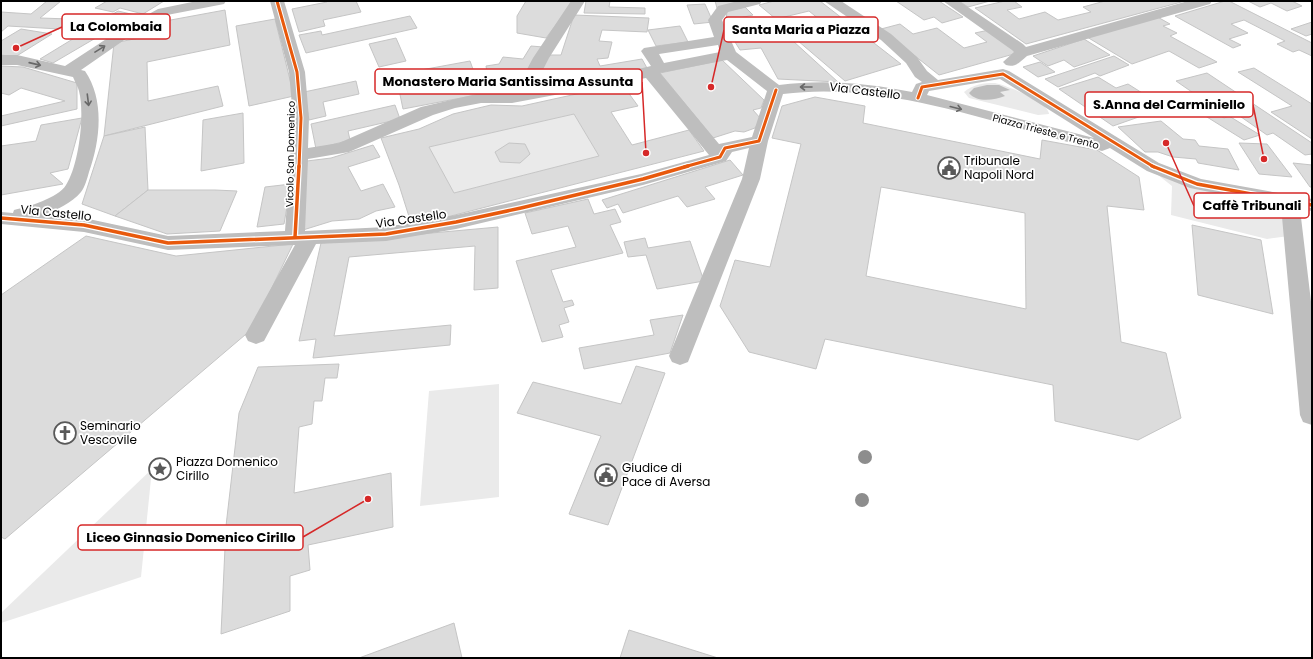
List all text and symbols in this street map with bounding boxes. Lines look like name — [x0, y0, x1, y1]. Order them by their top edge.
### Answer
callout: La Colombaia — [62, 14, 170, 39]
text: La Colombaia — [70, 17, 162, 36]
callout: Santa Maria a Piazza — [724, 17, 878, 42]
text: Santa Maria a Piazza — [732, 20, 870, 39]
one-way arrow — [94, 45, 105, 53]
one-way arrow — [28, 61, 41, 68]
callout: Monastero Maria Santissima Assunta — [375, 69, 642, 94]
text: Monastero Maria Santissima Assunta — [383, 72, 634, 91]
street label: Via Castello — [829, 78, 902, 103]
one-way arrow — [800, 83, 813, 91]
callout: S.Anna del Carminiello — [1085, 92, 1253, 117]
one-way arrow — [84, 93, 92, 106]
text: S.Anna del Carminiello — [1093, 95, 1245, 114]
street label: Vicolo San Domenico — [282, 101, 299, 207]
one-way arrow — [949, 104, 962, 112]
street label: Piazza Trieste e Trento — [991, 110, 1101, 153]
place label: Tribunale Napoli Nord — [964, 152, 1034, 183]
public building icon: Tribunale Napoli Nord — [936, 155, 962, 181]
callout: Caffè Tribunali — [1194, 193, 1309, 218]
text: Caffè Tribunali — [1203, 196, 1302, 215]
street label: Via Castello — [20, 200, 93, 225]
street label: Via Castello — [374, 205, 448, 232]
place label: Seminario Vescovile — [80, 417, 141, 448]
church icon: Seminario Vescovile — [52, 420, 78, 446]
place label: Piazza Domenico Cirillo — [176, 453, 278, 484]
place icon: Piazza Domenico Cirillo — [147, 456, 173, 482]
place label: Giudice di Pace di Aversa — [622, 459, 710, 490]
public building icon: Giudice di Pace di Aversa — [593, 462, 619, 488]
callout: Liceo Ginnasio Domenico Cirillo — [78, 525, 303, 550]
text: Liceo Ginnasio Domenico Cirillo — [86, 528, 296, 547]

